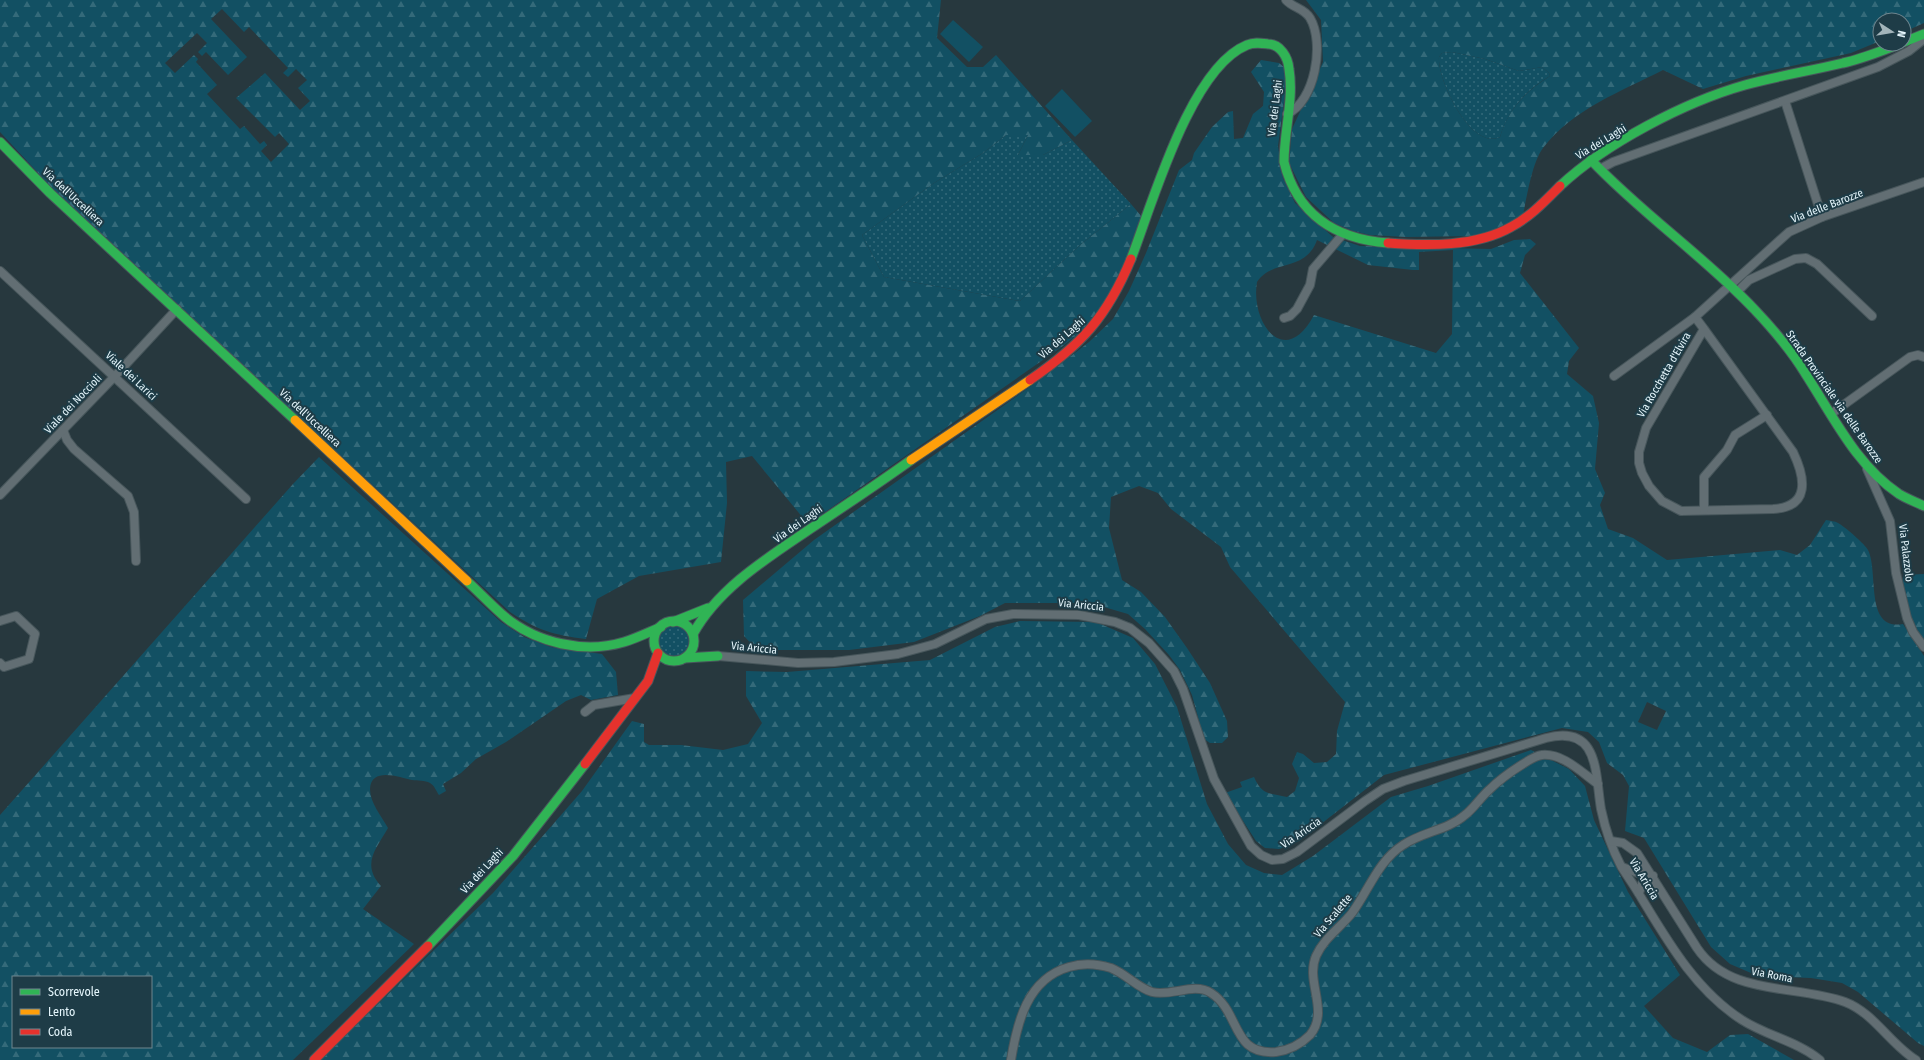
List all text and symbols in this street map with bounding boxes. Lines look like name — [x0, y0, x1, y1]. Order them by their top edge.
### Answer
north arrow — [1872, 12, 1912, 52]
text: N — [1894, 29, 1908, 39]
street label: Via dei Laghi — [1265, 79, 1285, 137]
street label: Via dei Laghi — [1573, 122, 1629, 162]
street label: Via dell'Uccelliera — [40, 165, 106, 229]
street label: Via delle Barozze — [1789, 186, 1865, 226]
street label: Via dei Laghi — [1036, 314, 1088, 362]
street label: Strada Provinciale via delle Barozze — [1783, 328, 1885, 466]
street label: Via Rocchetta d'Elvira — [1634, 330, 1694, 420]
street label: Viale dei Larici — [103, 349, 160, 403]
street label: Viale dei Noccioli — [42, 372, 105, 436]
street label: Via dell'Uccelliera — [277, 386, 343, 450]
street label: Via dei Laghi — [771, 502, 825, 546]
street label: Via Palazzolo — [1896, 523, 1916, 583]
street label: Via Ariccia — [1057, 596, 1105, 614]
street label: Via Ariccia — [730, 639, 778, 657]
street label: Via Ariccia — [1278, 815, 1324, 851]
street label: Via dei Laghi — [458, 846, 506, 896]
street label: Via Ariccia — [1627, 856, 1661, 902]
street label: Via Scalette — [1311, 892, 1355, 940]
street label: Via Roma — [1750, 965, 1794, 985]
legend — [12, 976, 152, 1048]
text: Scorrevole — [48, 985, 100, 999]
text: Lento — [48, 1005, 75, 1019]
text: Coda — [48, 1025, 73, 1039]

